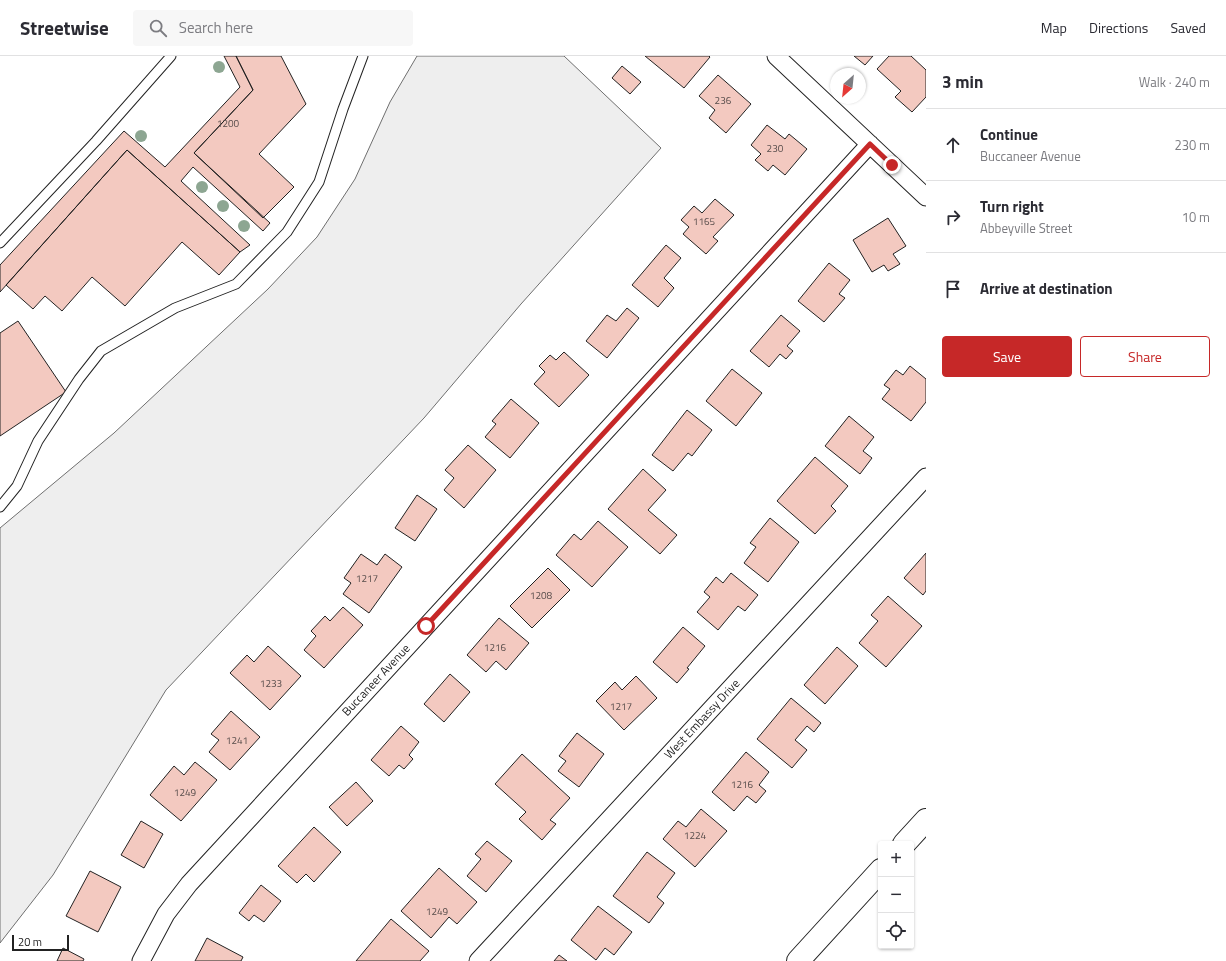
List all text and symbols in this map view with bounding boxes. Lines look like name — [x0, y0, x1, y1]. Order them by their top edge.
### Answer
search box — [133, 10, 413, 46]
text: Streetwise — [20, 13, 109, 42]
text: Search here — [179, 16, 253, 39]
icon: search — [147, 17, 169, 39]
text: Map — [1041, 17, 1067, 38]
text: Directions — [1089, 17, 1148, 38]
text: Saved — [1170, 17, 1206, 38]
north arrow — [830, 68, 866, 104]
text: 3 min — [942, 69, 983, 95]
text: Walk · 240 m — [1139, 72, 1210, 92]
house number: 236 — [715, 93, 732, 108]
house number: 1200 — [217, 116, 240, 131]
text: Continue — [980, 123, 1038, 146]
icon: ahead — [942, 134, 964, 156]
text: 230 m — [1174, 135, 1210, 155]
house number: 230 — [767, 141, 784, 156]
text: Buccaneer Avenue — [980, 146, 1081, 166]
route end — [883, 156, 901, 174]
text: Turn right — [980, 195, 1044, 218]
icon: right — [942, 206, 964, 228]
text: 10 m — [1182, 207, 1210, 227]
house number: 1165 — [693, 214, 716, 229]
text: Abbeyville Street — [980, 218, 1072, 238]
text: Arrive at destination — [980, 277, 1113, 300]
icon: arrive — [942, 278, 964, 300]
button: Save — [942, 336, 1072, 377]
button: Share — [1080, 336, 1210, 377]
house number: 1217 — [356, 571, 378, 586]
house number: 1208 — [530, 588, 553, 603]
route start — [417, 617, 435, 635]
street label: Buccaneer Avenue — [337, 639, 414, 720]
house number: 1216 — [484, 640, 507, 655]
street label: West Embassy Drive — [659, 674, 744, 763]
house number: 1233 — [260, 676, 282, 691]
house number: 1217 — [610, 699, 632, 714]
house number: 1241 — [226, 733, 248, 748]
house number: 1216 — [731, 777, 754, 792]
house number: 1249 — [174, 785, 197, 800]
house number: 1224 — [684, 828, 707, 843]
map controls — [878, 841, 914, 949]
button: + — [878, 841, 914, 877]
button: − — [878, 877, 914, 913]
house number: 1249 — [426, 904, 449, 919]
button: locate — [878, 913, 914, 949]
scale bar — [12, 933, 69, 952]
text: 20 m — [18, 934, 42, 950]

